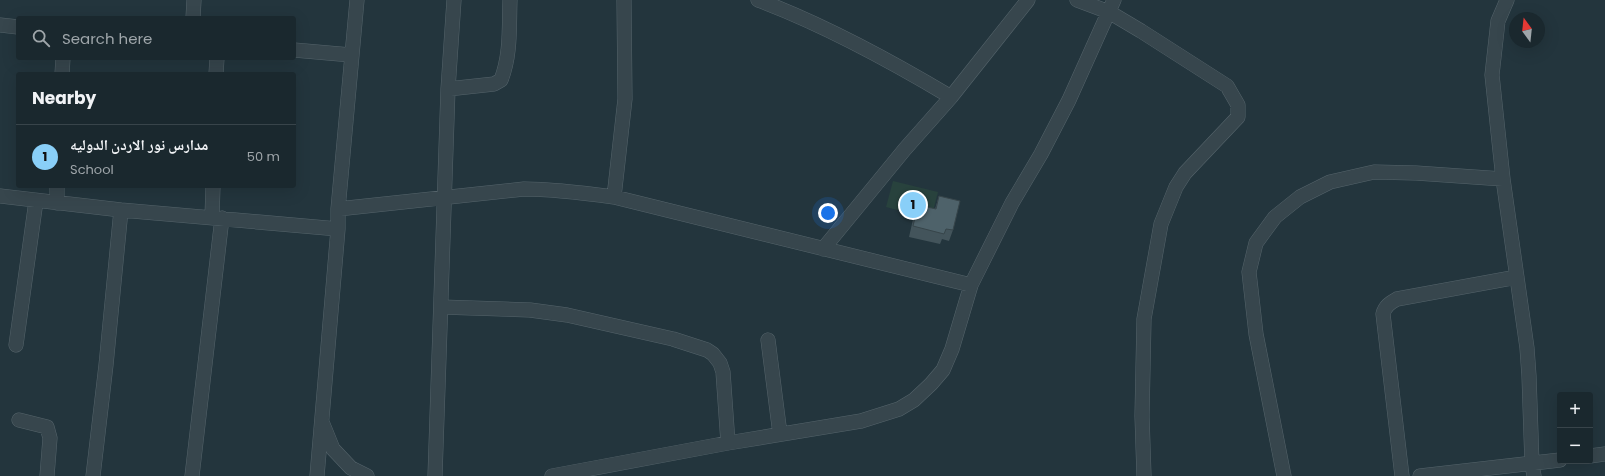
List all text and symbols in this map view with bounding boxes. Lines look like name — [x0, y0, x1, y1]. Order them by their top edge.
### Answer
north arrow — [1509, 12, 1545, 48]
search box — [16, 16, 296, 60]
icon: search — [30, 27, 52, 49]
text: Search here — [62, 28, 152, 49]
text: Nearby — [32, 86, 96, 110]
text: مدارس نور الاردن الدوليه — [70, 134, 208, 155]
text: 1 — [43, 147, 47, 166]
text: 50 m — [247, 147, 280, 166]
text: School — [70, 160, 114, 179]
pin: 1 — [900, 190, 926, 220]
your location — [818, 203, 838, 223]
map controls — [1557, 392, 1593, 464]
button: + — [1557, 392, 1593, 428]
button: − — [1557, 428, 1593, 464]

